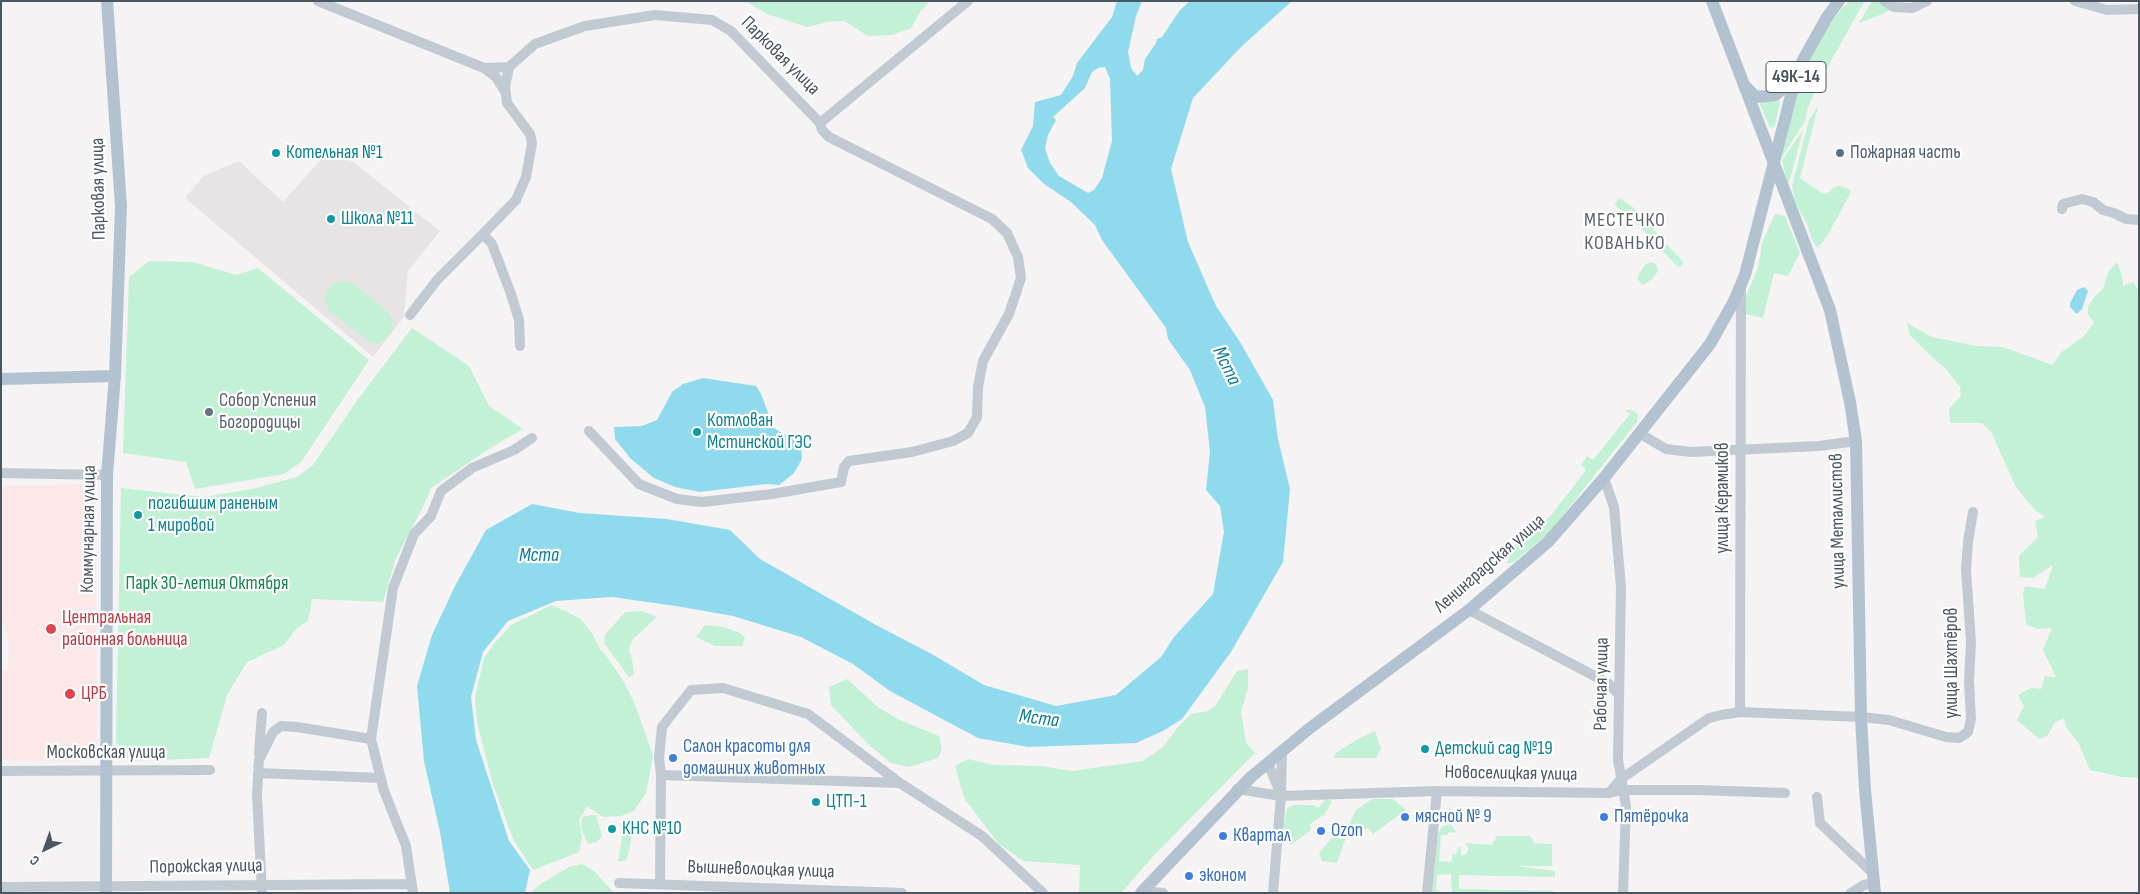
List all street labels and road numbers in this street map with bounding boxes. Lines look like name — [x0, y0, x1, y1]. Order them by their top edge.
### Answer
street label: Парковая улица — [736, 12, 824, 100]
road number: 49К-14 — [1766, 62, 1826, 92]
street label: Парковая улица — [87, 138, 111, 240]
street label: улица Керамиков — [1712, 442, 1734, 554]
street label: улица Металлистов — [1825, 453, 1851, 589]
street label: Коммунарная улица — [76, 465, 102, 593]
street label: Ленинградская улица — [1430, 510, 1550, 618]
street label: улица Шахтёров — [1941, 607, 1963, 719]
street label: Рабочая улица — [1590, 637, 1614, 731]
street label: Московская улица — [46, 742, 166, 764]
street label: Новоселицкая улица — [1444, 761, 1578, 787]
street label: Порожская улица — [149, 855, 263, 879]
street label: Вышневолоцкая улица — [687, 856, 835, 884]

